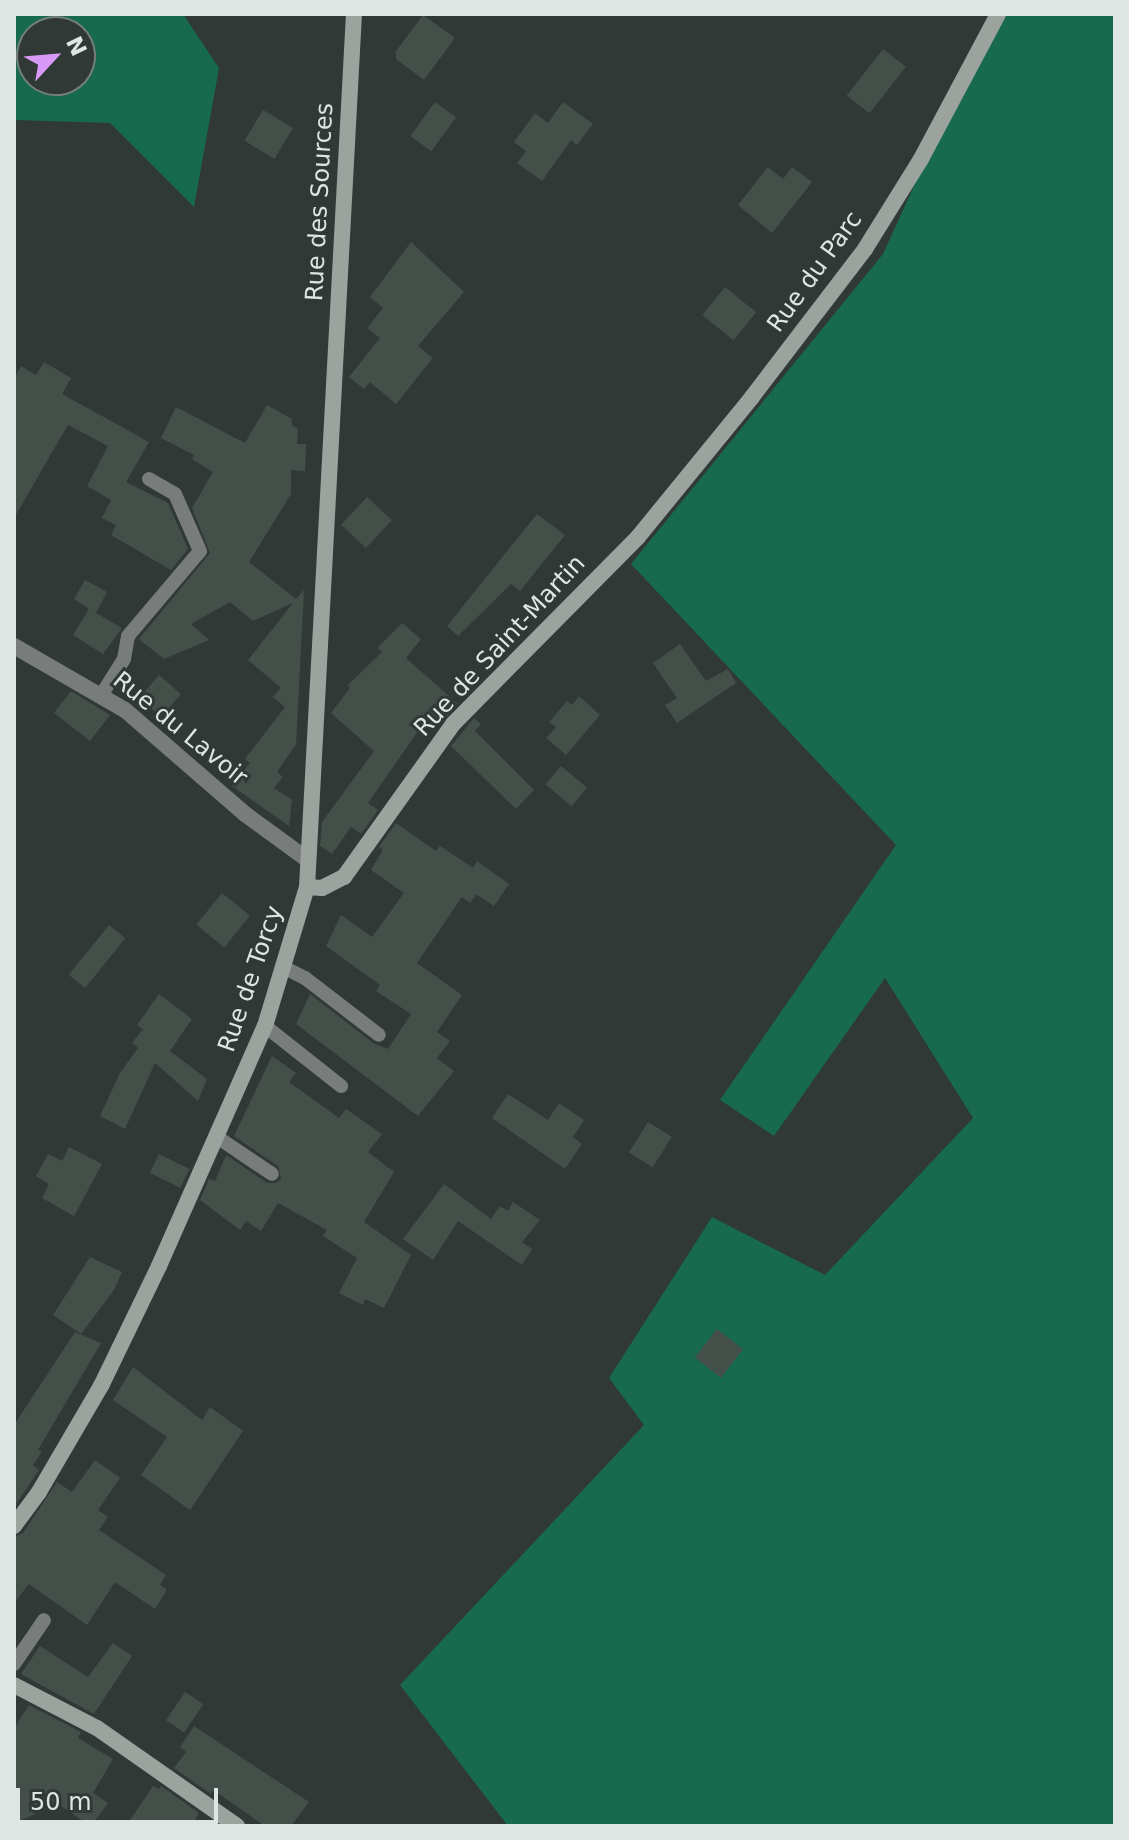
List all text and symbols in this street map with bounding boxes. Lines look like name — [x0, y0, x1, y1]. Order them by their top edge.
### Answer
north arrow — [16, 16, 96, 96]
text: N — [61, 32, 91, 60]
street label: Rue des Sources — [300, 102, 340, 302]
street label: Rue du Parc — [762, 206, 868, 338]
street label: Rue de Saint-Martin — [409, 549, 591, 743]
street label: Rue du Lavoir — [107, 666, 253, 792]
street label: Rue de Torcy — [213, 902, 289, 1056]
scale bar — [20, 1772, 222, 1822]
text: 50 m — [30, 1788, 92, 1816]

